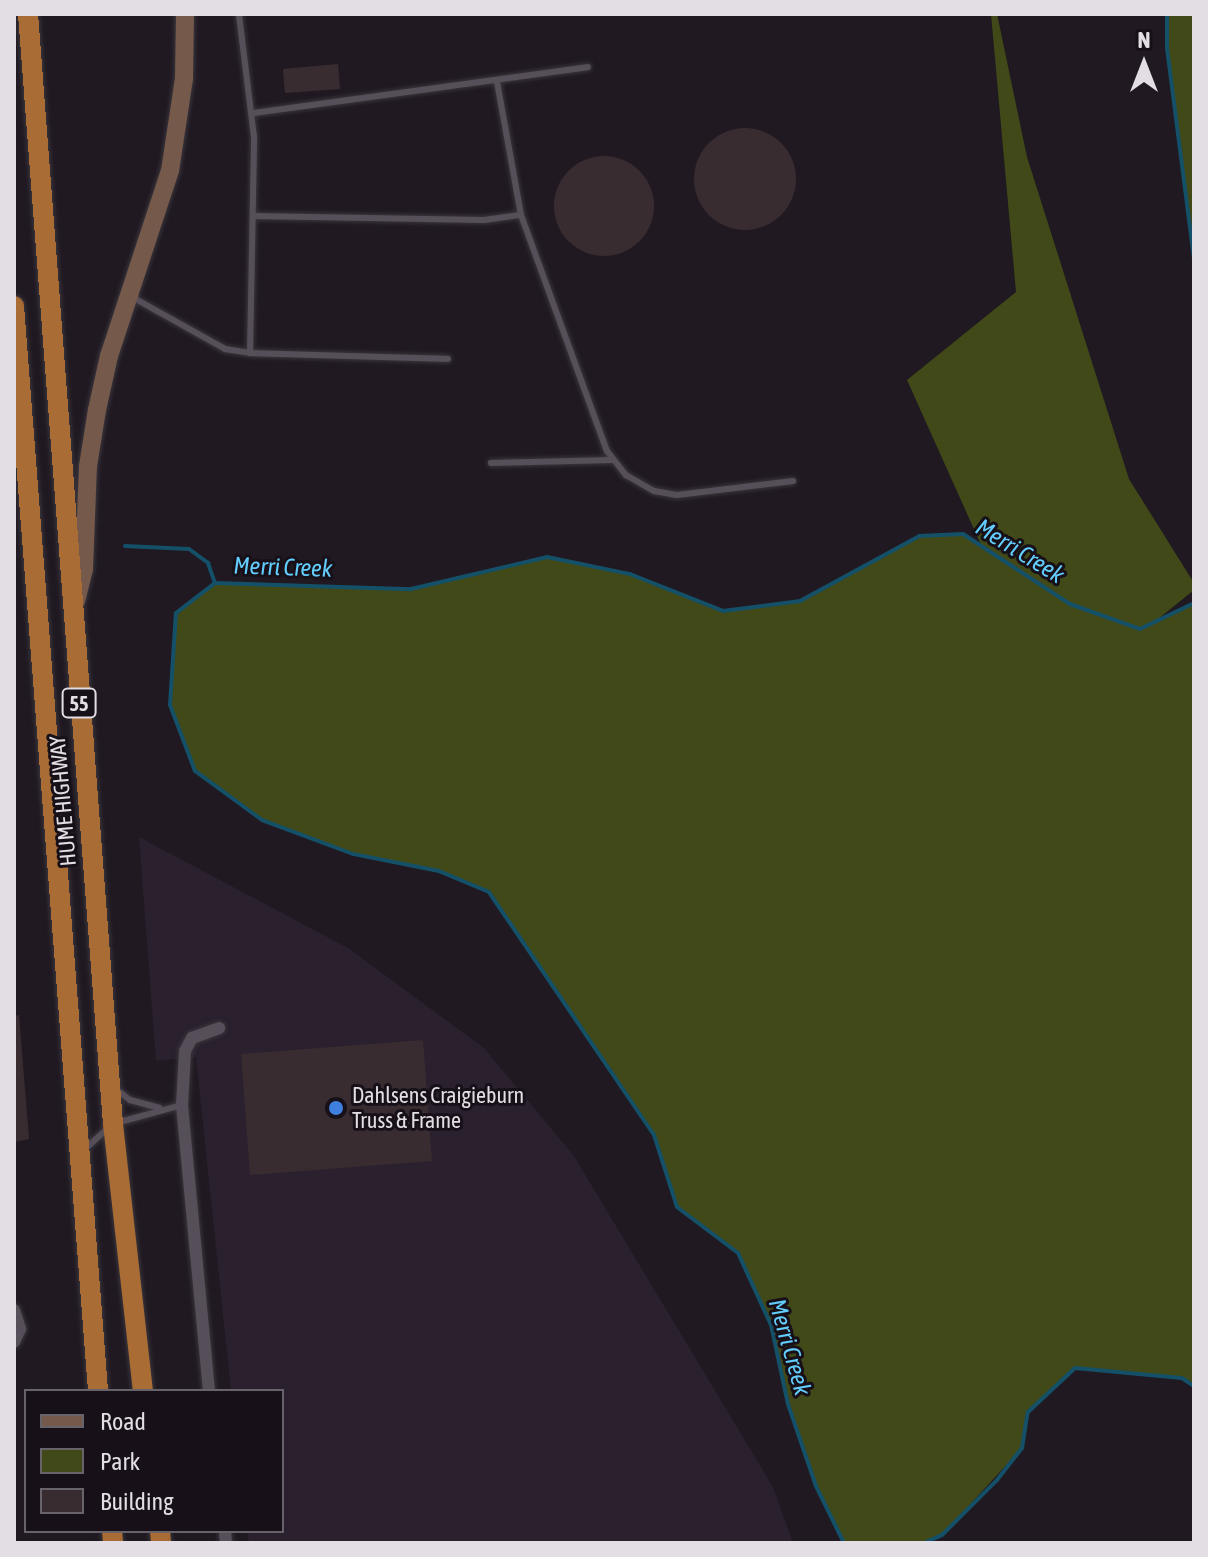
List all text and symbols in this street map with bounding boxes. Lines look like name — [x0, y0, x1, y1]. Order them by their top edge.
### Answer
north arrow — [1104, 24, 1184, 104]
text: N — [1138, 27, 1150, 53]
water label: Merri Creek — [970, 513, 1070, 589]
water label: Merri Creek — [233, 551, 333, 583]
road number: 55 — [61, 687, 97, 719]
street label: HUME HIGHWAY — [44, 735, 82, 867]
place label: Dahlsens Craigieburn Truss & Frame — [352, 1082, 524, 1134]
marker: Dahlsens Craigieburn Truss & Frame — [327, 1099, 345, 1117]
water label: Merri Creek — [763, 1295, 817, 1399]
legend — [24, 1389, 284, 1533]
text: Road — [100, 1408, 146, 1435]
text: Park — [100, 1448, 140, 1475]
text: Building — [100, 1488, 173, 1515]

